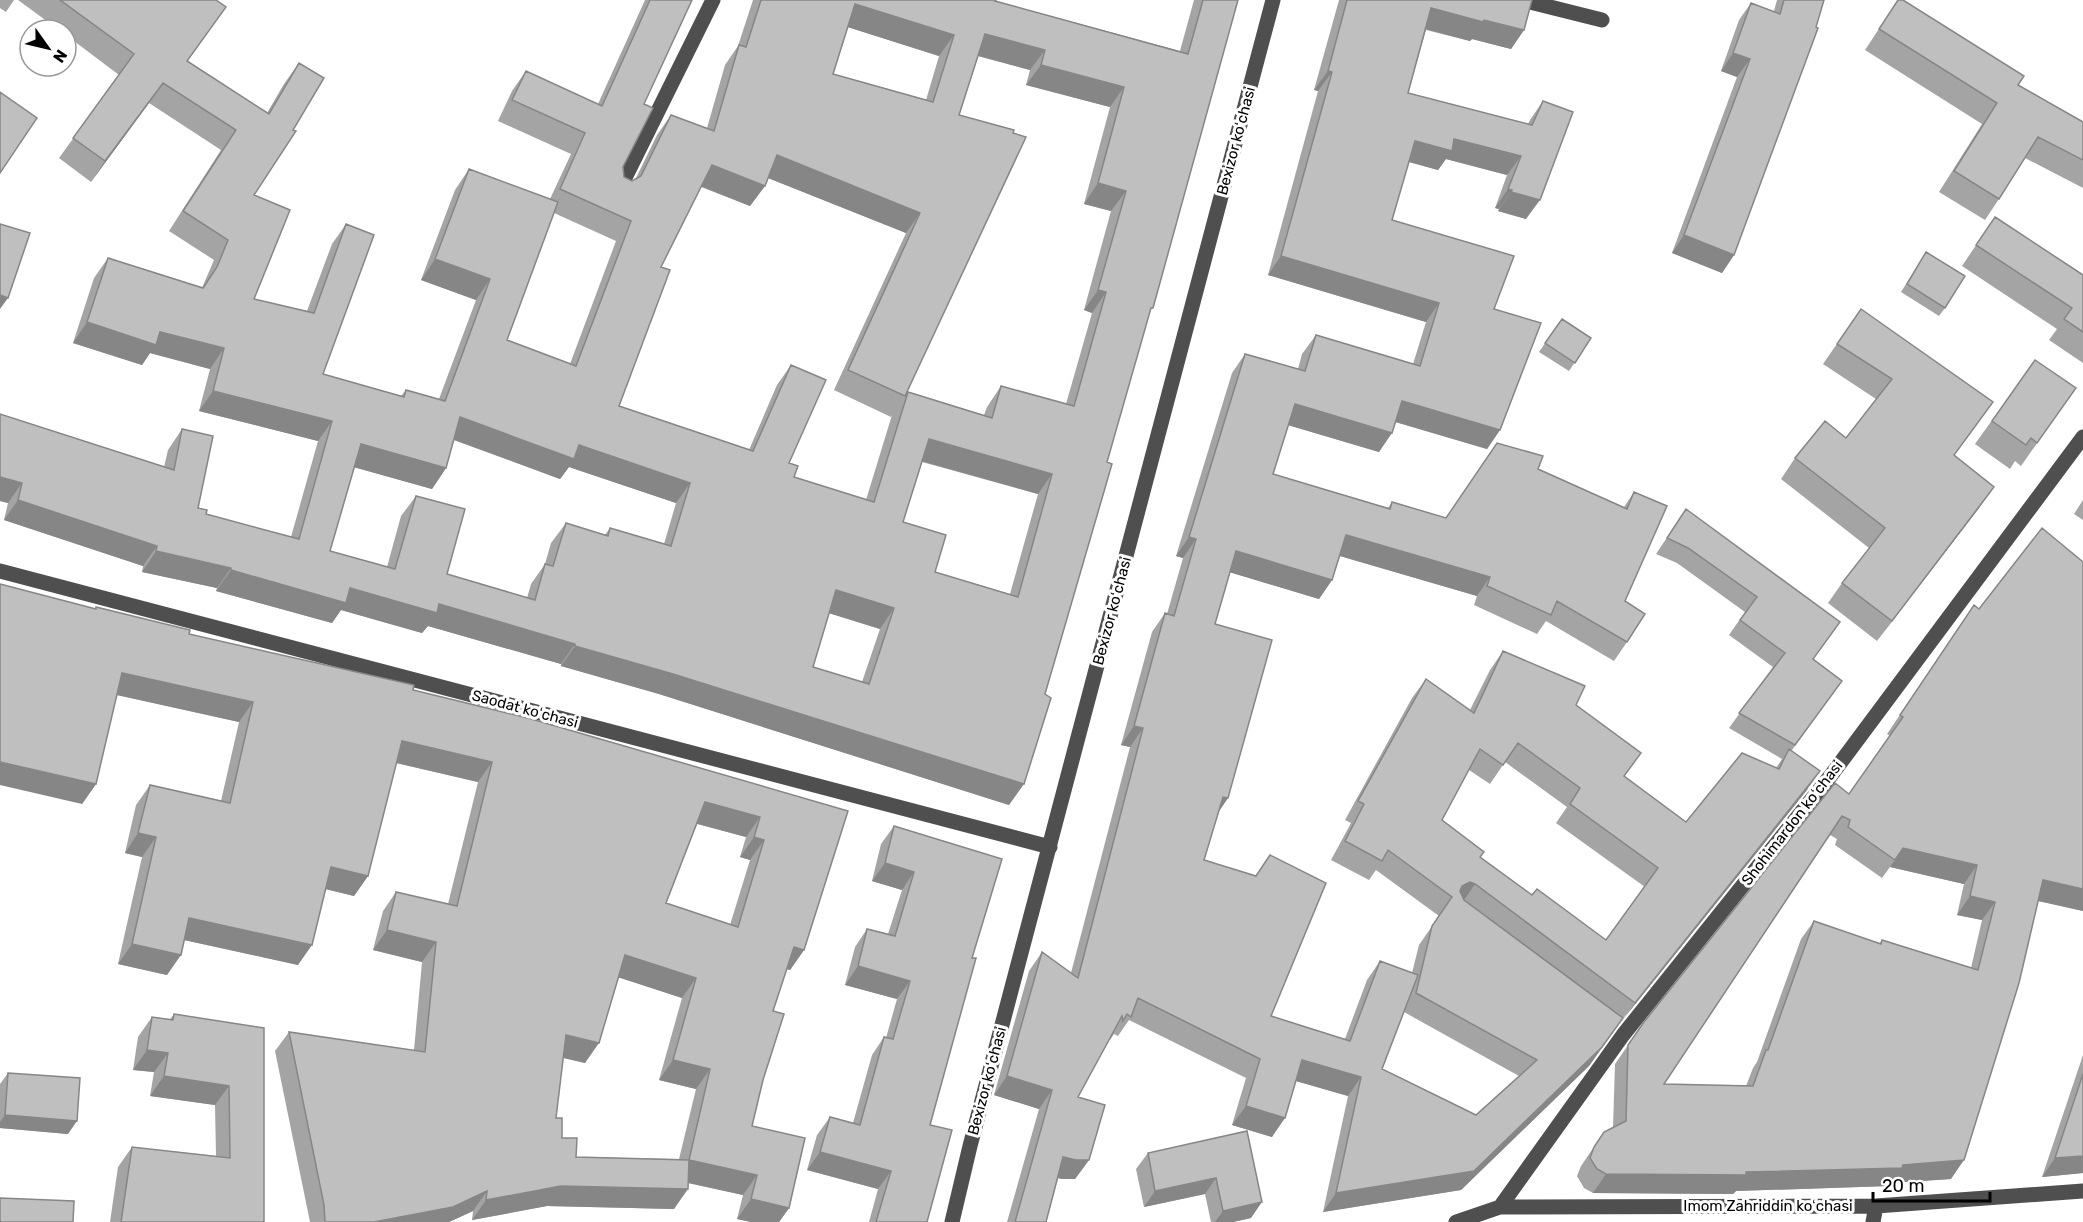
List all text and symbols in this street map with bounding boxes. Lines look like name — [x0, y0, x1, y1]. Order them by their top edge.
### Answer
north arrow — [18, 18, 78, 78]
text: N — [49, 46, 71, 66]
street label: Bexizor koʻchasi — [1213, 85, 1259, 197]
street label: Bexizor koʻchasi — [1089, 555, 1135, 667]
street label: Saodat koʻchasi — [470, 686, 580, 732]
street label: Shohimardon koʻchasi — [1738, 757, 1846, 889]
street label: Bexizor koʻchasi — [964, 1025, 1010, 1137]
scale bar — [1873, 1165, 1990, 1203]
text: 20 m — [1882, 1175, 1924, 1197]
street label: Imom Zahriddin koʻchasi — [1683, 1197, 1853, 1215]

